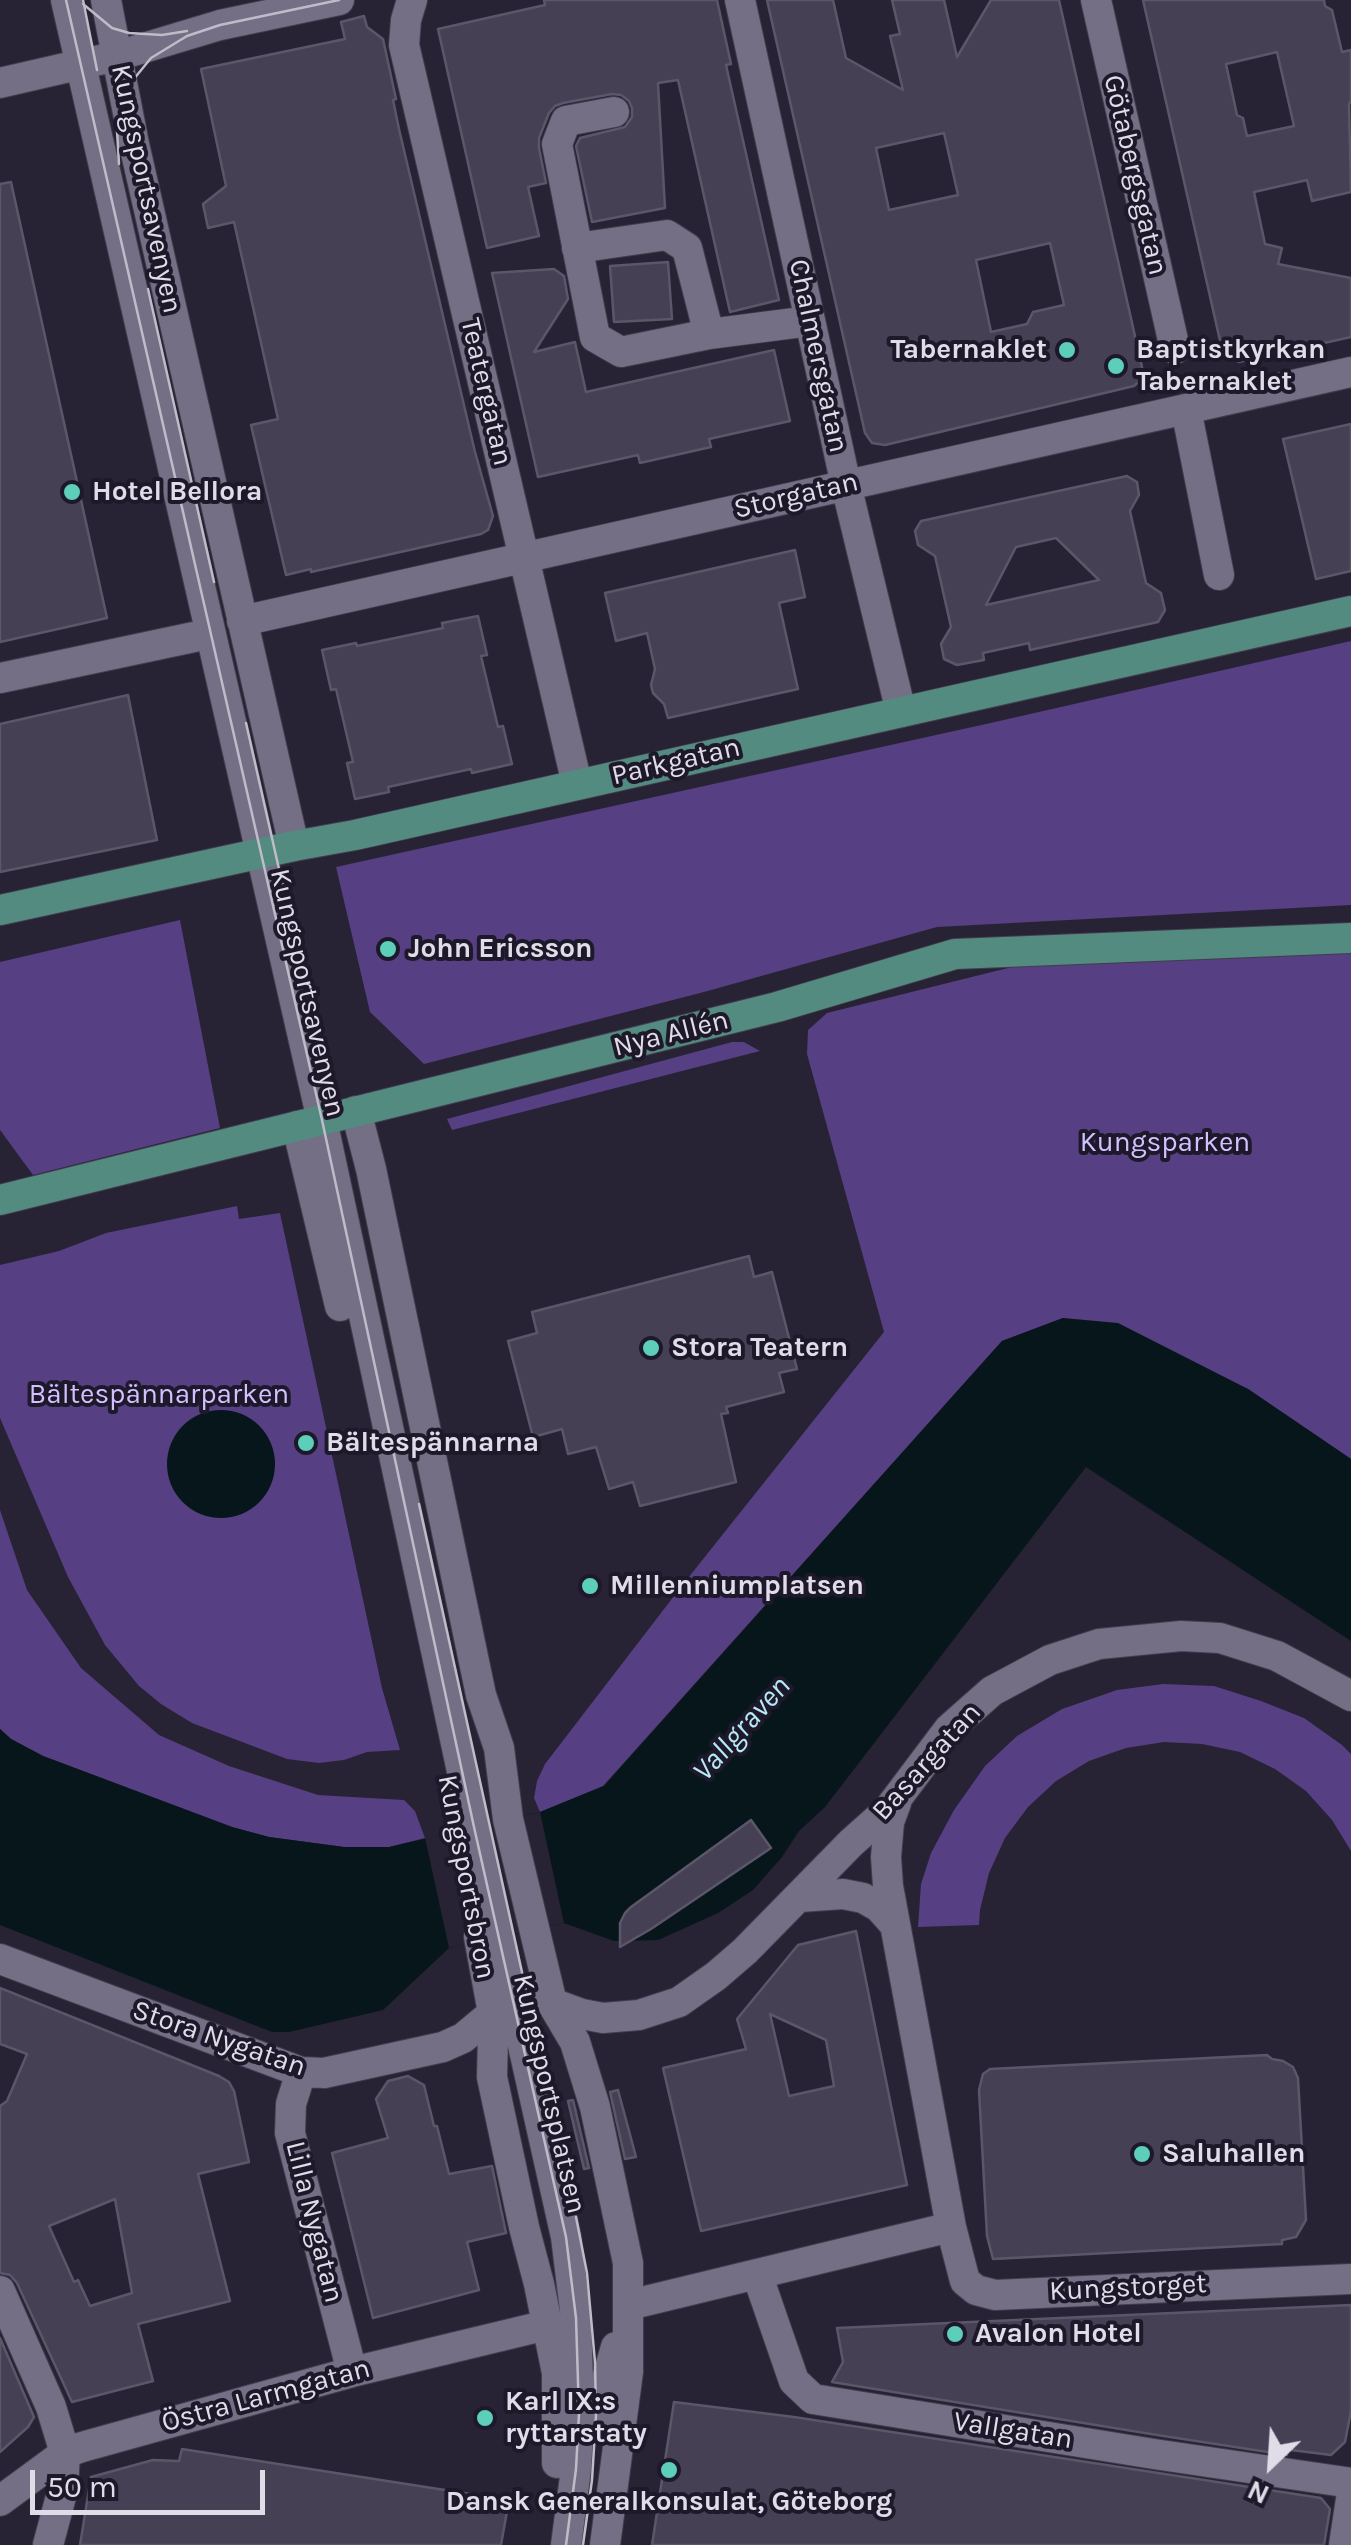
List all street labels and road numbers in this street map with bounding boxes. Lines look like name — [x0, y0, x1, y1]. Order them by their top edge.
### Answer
street label: Kungsportsavenyen — [103, 62, 189, 316]
street label: Götabergsgatan — [1096, 72, 1174, 278]
street label: Chalmersgatan — [781, 256, 855, 456]
street label: Teatergatan — [453, 315, 519, 469]
street label: Storgatan — [731, 465, 861, 527]
street label: Parkgatan — [608, 731, 744, 793]
street label: Kungsportsavenyen — [262, 866, 352, 1120]
street label: Nya Allén — [610, 1004, 732, 1064]
street label: Basargatan — [865, 1696, 989, 1828]
street label: Kungsportsbron — [430, 1772, 502, 1982]
street label: Kungsportsplatsen — [505, 1971, 593, 2217]
street label: Stora Nygatan — [128, 1994, 310, 2084]
street label: Lilla Nygatan — [278, 2138, 350, 2306]
street label: Kungstorget — [1048, 2267, 1208, 2309]
street label: Östra Larmgatan — [158, 2352, 374, 2440]
street label: Vallgatan — [951, 2405, 1075, 2457]

